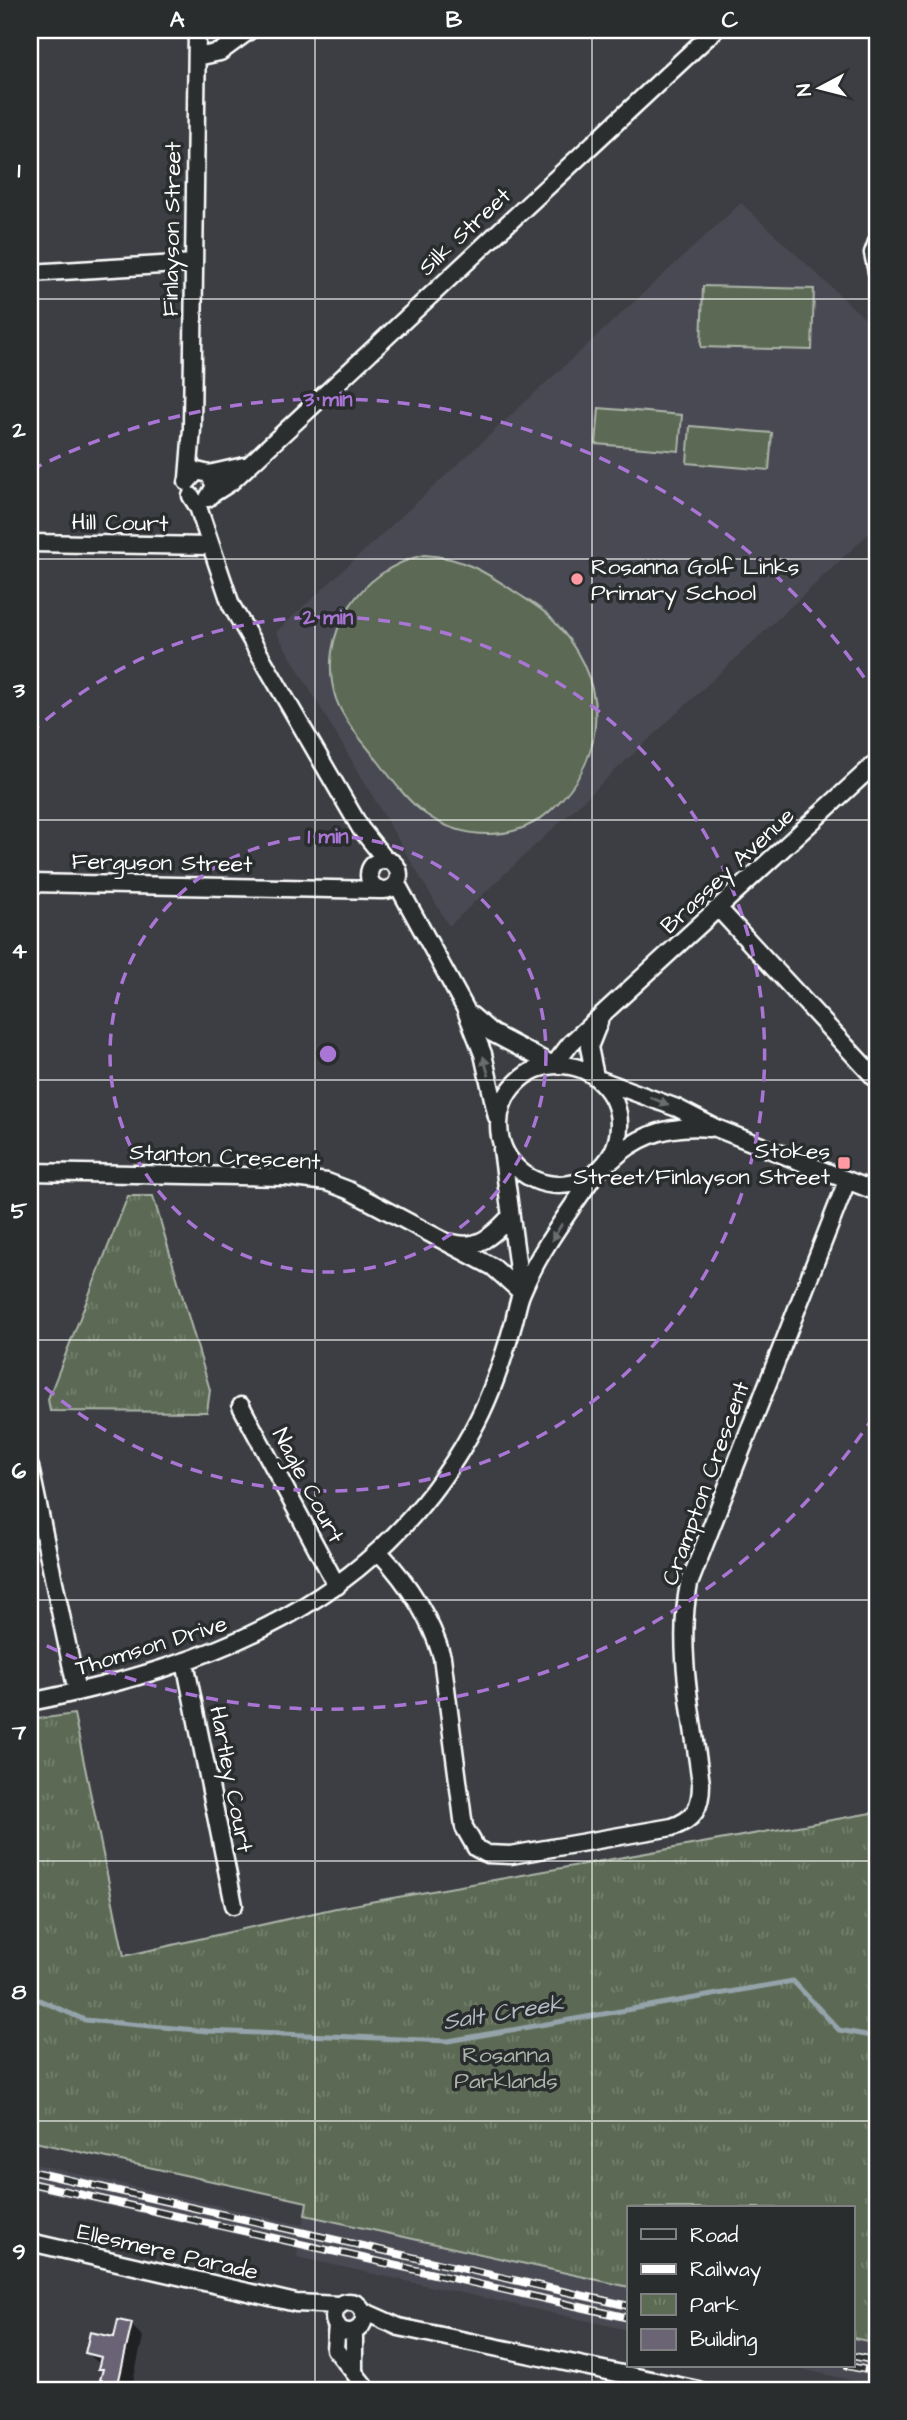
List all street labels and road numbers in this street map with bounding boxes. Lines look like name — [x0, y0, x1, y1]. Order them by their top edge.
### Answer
street label: Finlayson Street — [154, 141, 191, 317]
street label: Silk Street — [411, 180, 519, 283]
street label: Hill Court — [71, 506, 169, 540]
street label: Brassey Avenue — [654, 800, 802, 942]
street label: Ferguson Street — [71, 845, 253, 882]
street label: Stanton Crescent — [129, 1136, 322, 1178]
street label: Crampton Crescent — [654, 1376, 758, 1590]
street label: Nagle Court — [263, 1422, 352, 1550]
street label: Thomson Drive — [71, 1608, 231, 1684]
street label: Hartley Court — [200, 1703, 261, 1856]
street label: Ellesmere Parade — [74, 2216, 261, 2288]

